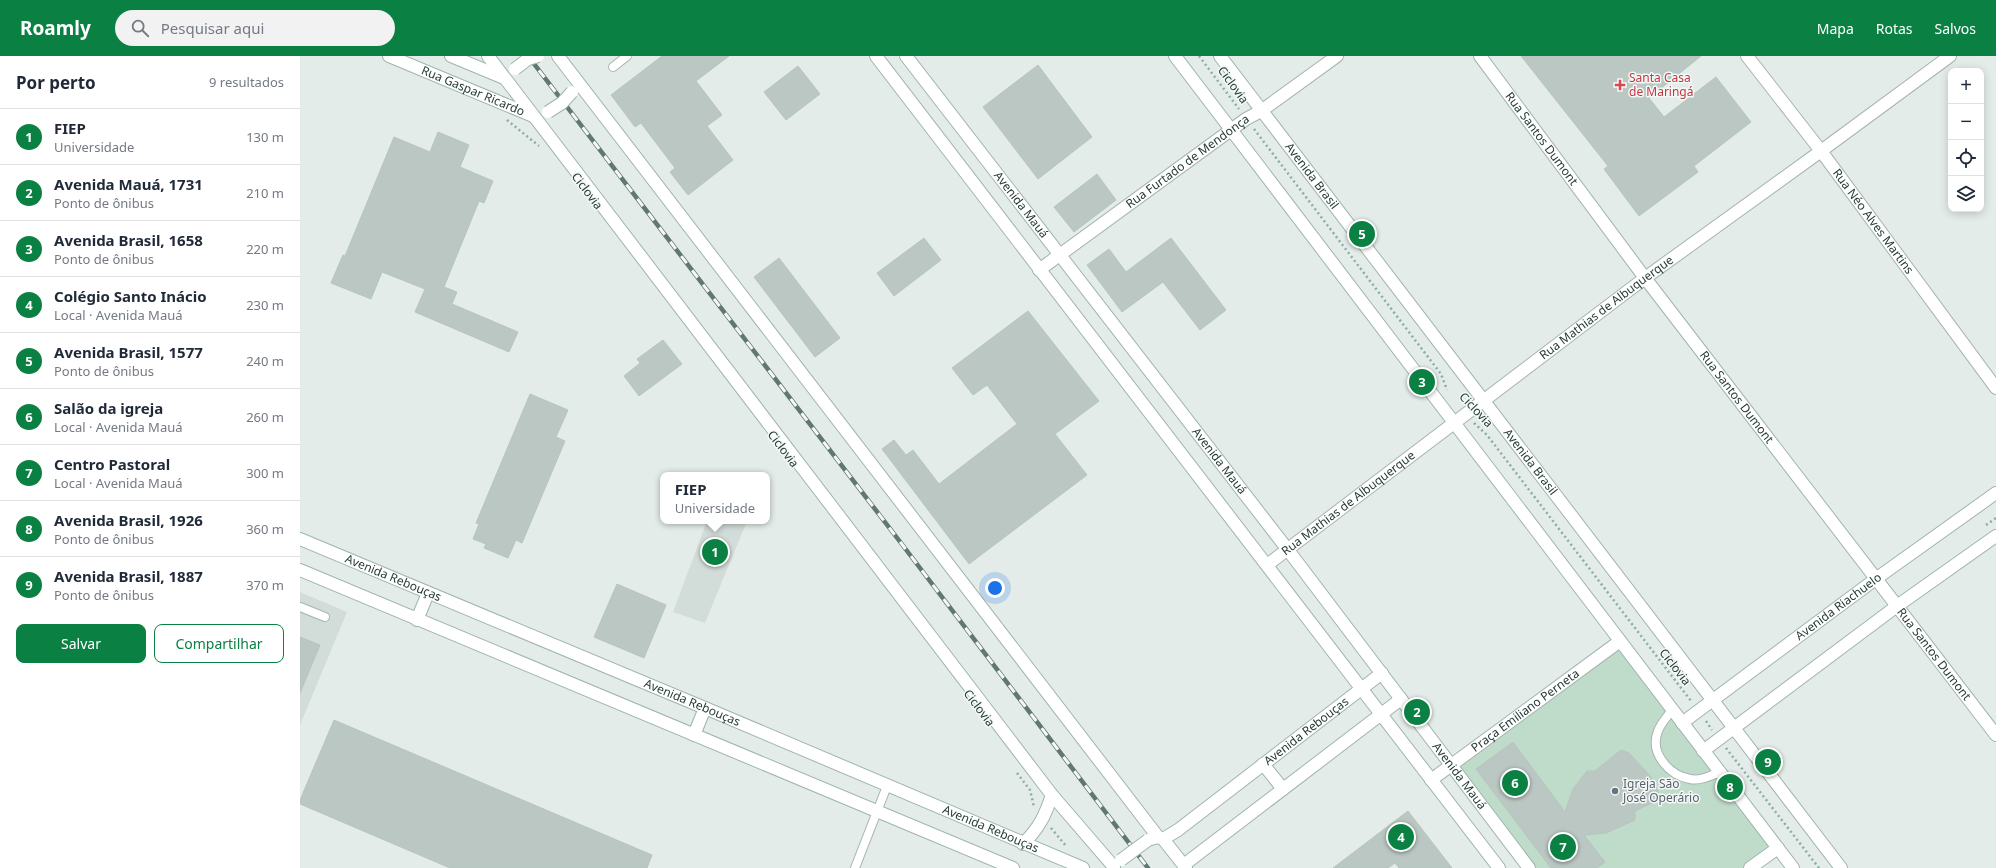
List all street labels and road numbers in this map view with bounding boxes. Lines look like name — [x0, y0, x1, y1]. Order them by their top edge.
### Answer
street label: Rua Gaspar Ricardo — [419, 61, 528, 120]
street label: Ciclovia — [1214, 63, 1253, 107]
street label: Rua Santos Dumont — [1501, 88, 1583, 189]
street label: Rua Furtado de Mendonça — [1122, 110, 1253, 212]
street label: Avenida Brasil — [1281, 139, 1343, 212]
street label: Rua Néo Alves Martins — [1829, 165, 1918, 277]
street label: Avenida Mauá — [990, 168, 1053, 241]
street label: Ciclovia — [568, 169, 607, 213]
street label: Rua Mathias de Albuquerque — [1536, 251, 1677, 363]
street label: Rua Santos Dumont — [1696, 347, 1778, 447]
street label: Ciclovia — [1456, 388, 1497, 431]
street label: Avenida Mauá — [1188, 424, 1251, 498]
street label: Avenida Brasil — [1500, 425, 1562, 498]
street label: Ciclovia — [764, 427, 803, 471]
street label: Rua Mathias de Albuquerque — [1278, 447, 1418, 559]
street label: Avenida Rebouças — [343, 550, 444, 605]
street label: Avenida Riachuelo — [1792, 569, 1885, 644]
street label: Rua Santos Dumont — [1893, 604, 1976, 704]
street label: Ciclovia — [1656, 645, 1695, 689]
street label: Praça Emiliano Perneta — [1467, 665, 1583, 756]
street label: Avenida Rebouças — [642, 675, 743, 730]
street label: Ciclovia — [960, 686, 999, 730]
street label: Avenida Rebouças — [1260, 693, 1352, 769]
street label: Avenida Mauá — [1429, 739, 1491, 813]
street label: Avenida Rebouças — [940, 801, 1042, 856]

